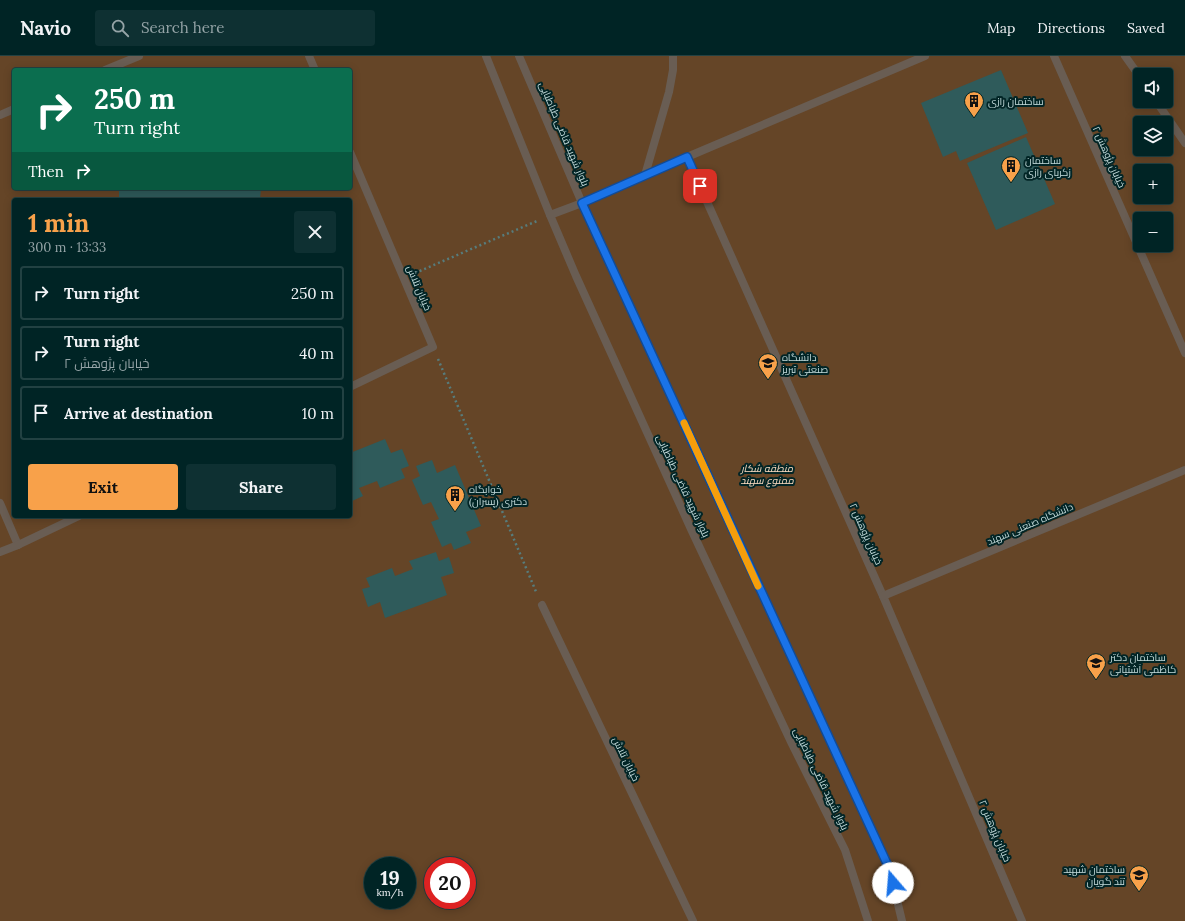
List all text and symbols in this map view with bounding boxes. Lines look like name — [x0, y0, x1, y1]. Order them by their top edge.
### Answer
search box — [95, 10, 375, 46]
text: Navio — [20, 16, 71, 40]
icon: search — [109, 17, 131, 39]
text: Search here — [141, 18, 224, 37]
text: Map — [987, 19, 1015, 37]
text: Directions — [1037, 19, 1105, 37]
text: Saved — [1127, 19, 1165, 37]
map controls — [1133, 68, 1173, 252]
button: sound — [1133, 68, 1173, 108]
street label: بلوار شهید قاضی طباطبایی — [536, 80, 592, 188]
text: 250 m — [94, 81, 175, 117]
icon: right — [28, 84, 80, 136]
building icon: ساختمان رازی — [963, 90, 985, 118]
place label: ساختمان رازی — [988, 95, 1044, 108]
text: Turn right — [94, 116, 180, 139]
button: layers — [1133, 116, 1173, 156]
street label: خیابان پژوهش ۲ — [1090, 124, 1128, 190]
place label: ساختمان زکریای رازی — [1025, 154, 1071, 179]
building icon: ساختمان زکریای رازی — [1000, 155, 1022, 183]
icon: right — [72, 160, 94, 182]
text: Then — [28, 162, 64, 181]
button: + — [1133, 164, 1173, 204]
pin — [683, 169, 717, 203]
icon: arrive — [689, 175, 711, 197]
text: 1 min — [28, 208, 89, 239]
button: close — [294, 211, 336, 253]
button: − — [1133, 212, 1173, 252]
text: 300 m · 13:33 — [28, 239, 106, 256]
street label: خیابان تلاش — [404, 263, 434, 313]
icon: right — [30, 282, 52, 304]
text: Turn right — [64, 284, 140, 303]
text: 250 m — [291, 284, 334, 303]
text: Turn right — [64, 332, 140, 351]
icon: right — [30, 342, 52, 364]
text: 40 m — [299, 344, 334, 363]
place label: دانشگاه صنعتی تبریز — [781, 351, 828, 376]
school or university icon: دانشگاه صنعتی تبریز — [757, 352, 779, 380]
text: خیابان پژوهش ۲ — [64, 355, 150, 372]
icon: arrive — [30, 402, 52, 424]
text: Arrive at destination — [64, 404, 213, 423]
text: 10 m — [302, 404, 334, 423]
street label: بلوار شهید قاضی طباطبایی — [653, 432, 713, 540]
park label: منطقه شکار ممنوع سهند — [739, 462, 794, 488]
button: Exit — [28, 464, 178, 510]
button: Share — [186, 464, 336, 510]
place label: خوابگاه دکتری (پسران) — [469, 483, 527, 508]
building icon: خوابگاه دکتری (پسران) — [444, 484, 466, 512]
street label: دانشگاه صنعنی سهند — [985, 500, 1075, 548]
street label: خیابان پژوهش ۲ — [847, 501, 885, 567]
place label: ساختمان دکتر کاظمی آشتیانی — [1109, 651, 1176, 676]
school or university icon: ساختمان دکتر کاظمی آشتیانی — [1085, 652, 1107, 680]
street label: بلوار شهید قاضی طباطبایی — [791, 726, 851, 832]
street label: خیابان تلاش — [610, 735, 642, 783]
street label: خیابان پژوهش ۲ — [976, 798, 1014, 864]
speed limit sign: 20 — [424, 857, 476, 909]
position arrow — [872, 862, 914, 904]
place label: ساختمان شهید تند گویان — [1063, 863, 1125, 888]
school or university icon: ساختمان شهید تند گویان — [1128, 864, 1150, 892]
text: 19 — [380, 865, 400, 890]
text: km/h — [376, 886, 404, 899]

